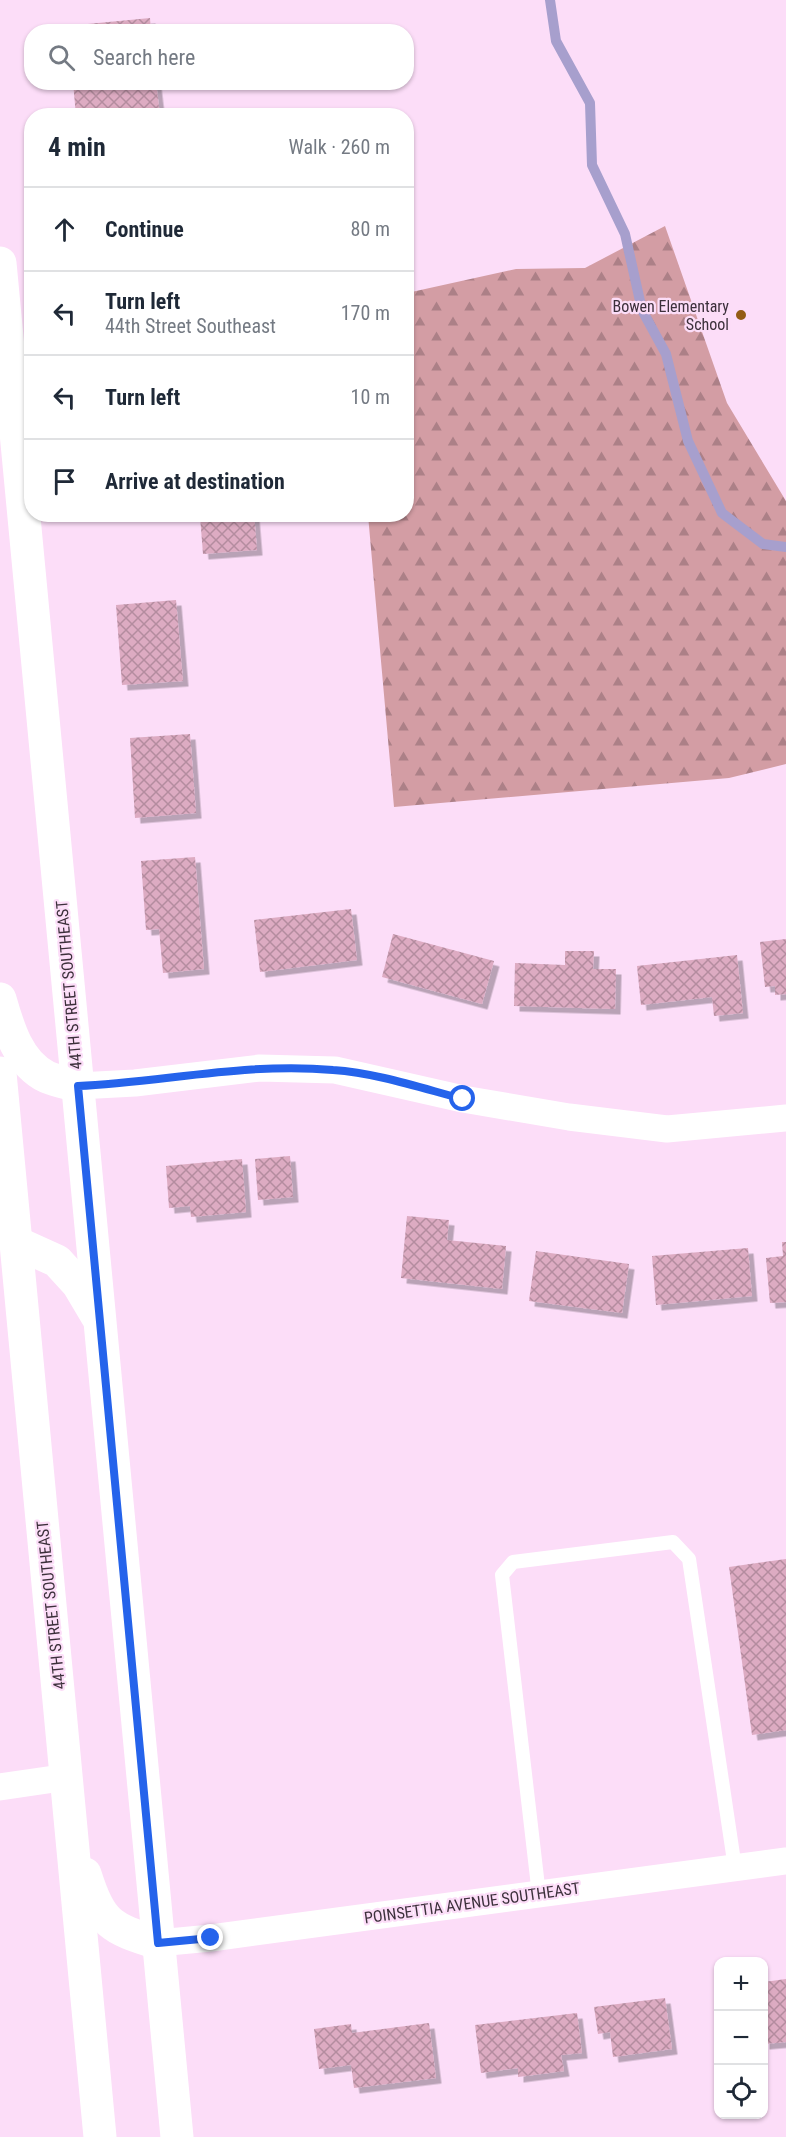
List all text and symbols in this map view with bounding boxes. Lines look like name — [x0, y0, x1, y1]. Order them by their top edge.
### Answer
search box — [24, 24, 414, 90]
icon: search — [45, 41, 78, 74]
text: Search here — [93, 45, 195, 70]
text: 4 min — [48, 132, 106, 162]
text: Walk · 260 m — [289, 135, 390, 159]
icon: ahead — [48, 213, 81, 246]
text: Continue — [105, 217, 184, 242]
text: 80 m — [351, 217, 390, 241]
text: Turn left — [105, 289, 180, 314]
icon: left — [48, 297, 81, 330]
place label: Bowen Elementary School — [612, 297, 729, 334]
text: 170 m — [341, 301, 390, 325]
marker: Bowen Elementary School — [734, 308, 748, 322]
text: 44th Street Southeast — [105, 314, 276, 338]
icon: left — [48, 381, 81, 414]
text: Turn left — [105, 385, 180, 410]
text: 10 m — [351, 385, 390, 409]
icon: arrive — [48, 465, 81, 498]
text: Arrive at destination — [105, 469, 285, 494]
street label: 44TH STREET SOUTHEAST — [52, 900, 86, 1070]
route start — [449, 1085, 475, 1111]
street label: 44TH STREET SOUTHEAST — [33, 1520, 69, 1690]
street label: POINSETTIA AVENUE SOUTHEAST — [363, 1878, 581, 1928]
route end — [197, 1924, 223, 1950]
map controls — [714, 1957, 768, 2119]
button: + — [714, 1957, 768, 2011]
button: − — [714, 2011, 768, 2065]
button: locate — [714, 2065, 768, 2119]

